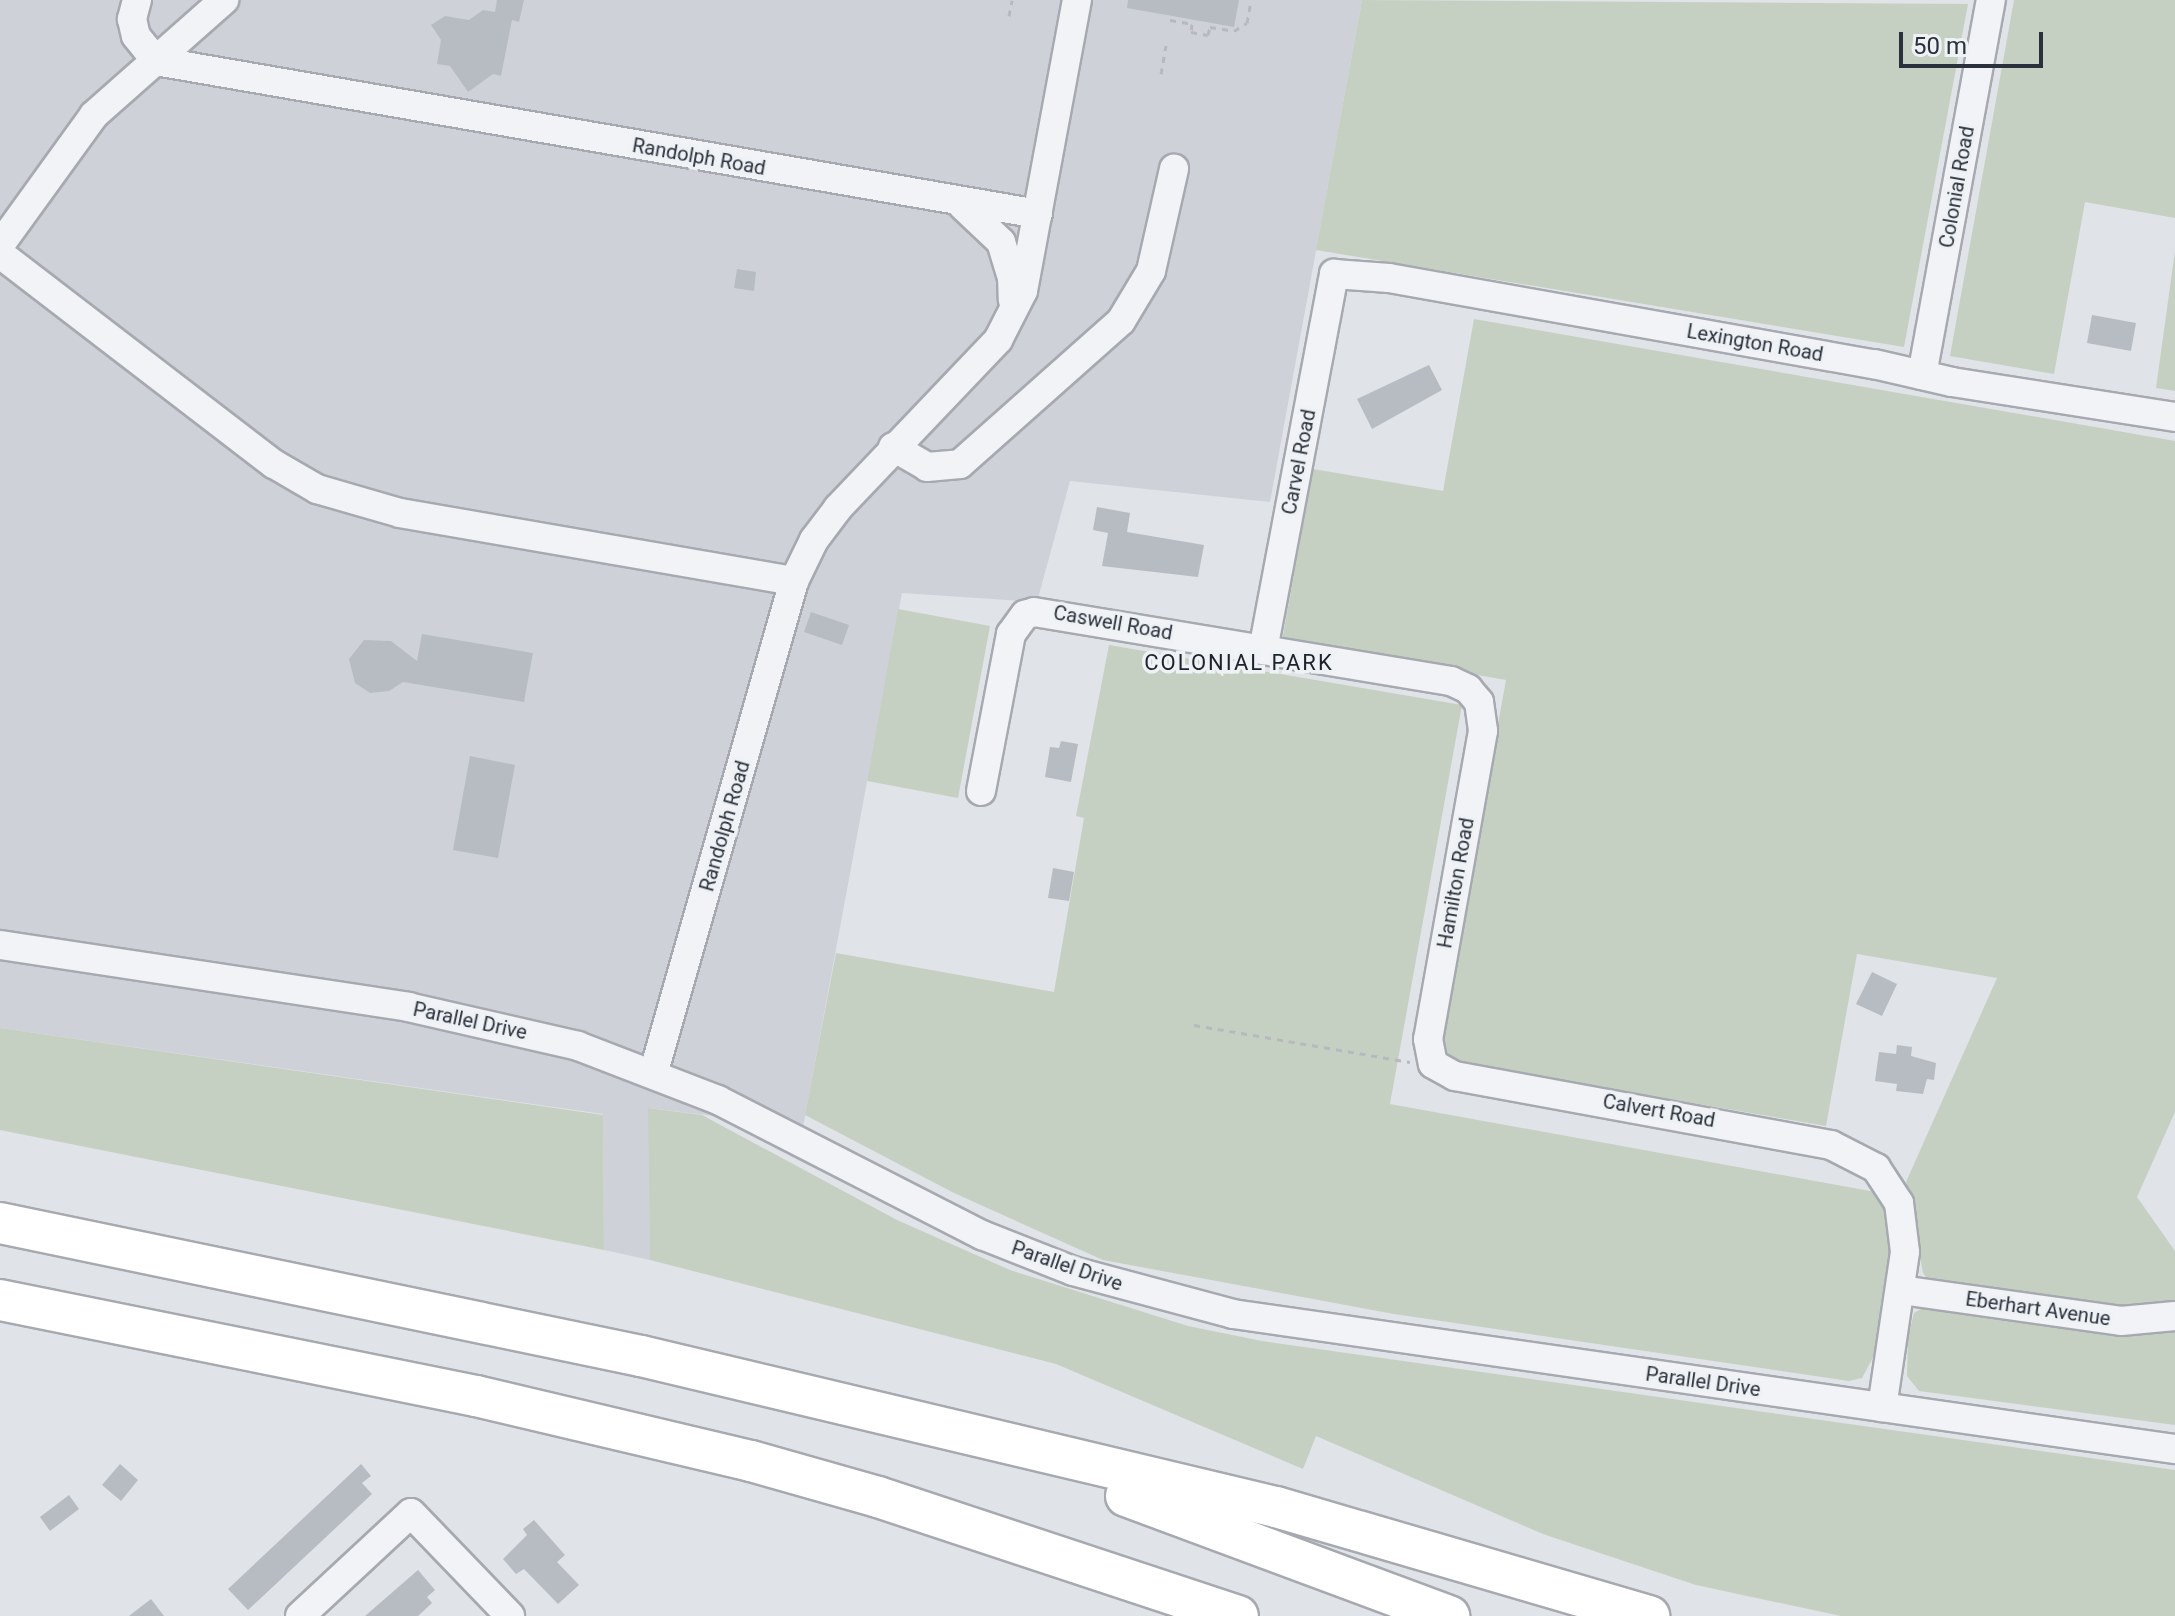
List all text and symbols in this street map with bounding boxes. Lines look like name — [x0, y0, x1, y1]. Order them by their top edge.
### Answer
scale bar — [1903, 16, 2047, 66]
text: 50 m — [1913, 32, 1967, 60]
street label: Colonial Road — [1934, 124, 1980, 250]
street label: Randolph Road — [630, 133, 768, 181]
street label: Lexington Road — [1685, 319, 1825, 367]
street label: Carvel Road — [1277, 407, 1321, 517]
street label: Caswell Road — [1052, 601, 1174, 645]
district label: COLONIAL PARK — [1144, 650, 1334, 676]
street label: Randolph Road — [695, 758, 755, 894]
street label: Hamilton Road — [1433, 816, 1479, 950]
street label: Parallel Drive — [411, 997, 529, 1045]
street label: Calvert Road — [1601, 1089, 1717, 1133]
street label: Parallel Drive — [1008, 1236, 1126, 1296]
street label: Eberhart Avenue — [1964, 1287, 2112, 1331]
street label: Parallel Drive — [1644, 1362, 1762, 1402]

